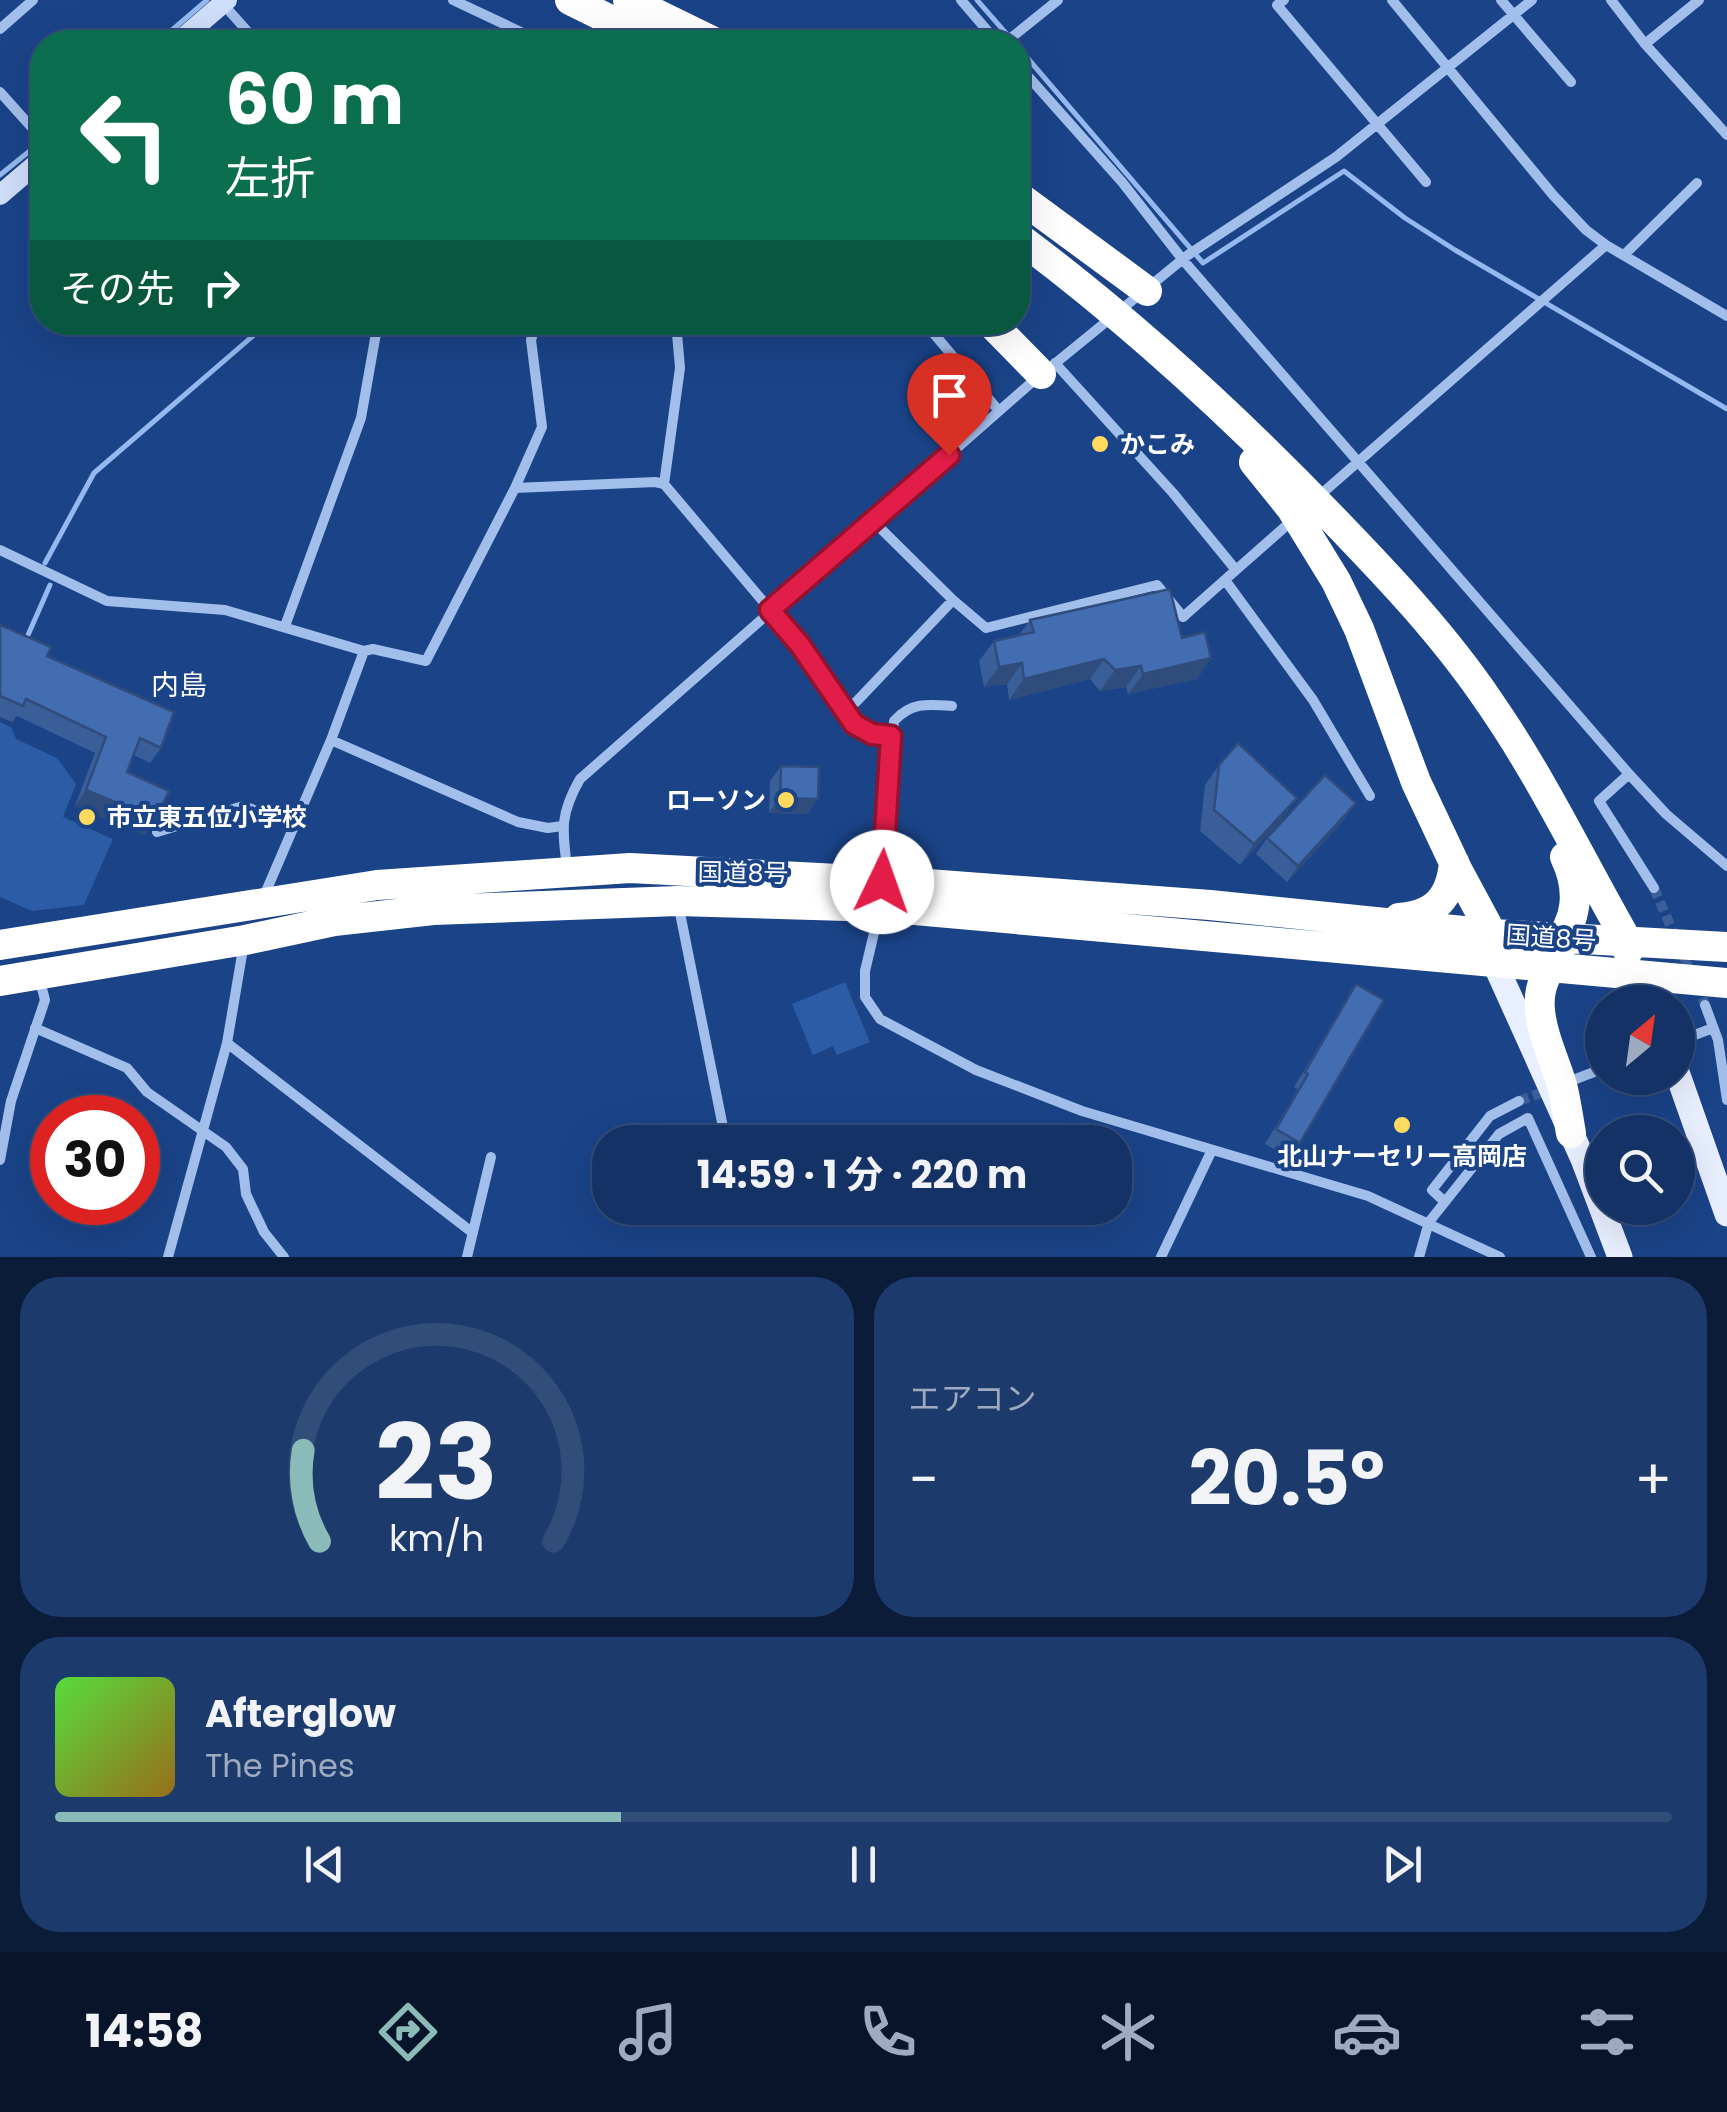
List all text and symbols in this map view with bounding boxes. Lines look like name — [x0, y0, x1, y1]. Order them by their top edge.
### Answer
text: 60 m — [225, 50, 404, 149]
icon: left — [60, 70, 190, 200]
text: 左折 — [225, 147, 315, 210]
icon: right — [194, 260, 249, 315]
text: その先 — [60, 262, 174, 315]
pin — [907, 353, 992, 456]
icon: arrive — [922, 368, 977, 423]
place label: かこみ — [1120, 427, 1195, 462]
marker: かこみ — [1089, 433, 1111, 455]
district label: 内島 — [151, 666, 207, 705]
place label: ローソン — [666, 783, 766, 818]
marker: ローソン — [775, 789, 797, 811]
place label: 市立東五位小学校 — [107, 800, 307, 835]
marker: 市立東五位小学校 — [76, 806, 98, 828]
position arrow — [830, 830, 934, 934]
street label: 国道8号 — [697, 855, 789, 891]
street label: 国道8号 — [1504, 917, 1598, 959]
north arrow — [1585, 985, 1695, 1095]
map controls — [1585, 985, 1695, 1225]
speed limit sign: 30 — [30, 1095, 160, 1225]
marker: 北山ナーセリー高岡店 — [1391, 1114, 1413, 1136]
button: search — [1585, 1115, 1695, 1225]
place label: 北山ナーセリー高岡店 — [1277, 1139, 1527, 1174]
text: 14:59 · 1 分 · 220 m — [697, 1148, 1027, 1201]
text: エアコン — [909, 1376, 1037, 1421]
text: 23 — [376, 1390, 498, 1535]
text: 20.5° — [1188, 1426, 1385, 1531]
text: − — [909, 1441, 939, 1518]
text: + — [1634, 1441, 1672, 1518]
text: km/h — [389, 1513, 484, 1564]
text: Afterglow — [205, 1687, 396, 1740]
text: The Pines — [205, 1743, 355, 1788]
icon: previous — [297, 1837, 352, 1892]
icon: pause — [836, 1837, 891, 1892]
icon: next — [1375, 1837, 1430, 1892]
icon: directions — [373, 1997, 443, 2067]
icon: music — [613, 1997, 683, 2067]
icon: phone — [853, 1997, 923, 2067]
icon: climate — [1093, 1997, 1163, 2067]
icon: car — [1332, 1997, 1402, 2067]
icon: filters — [1572, 1997, 1642, 2067]
text: 14:58 — [85, 2000, 203, 2063]

